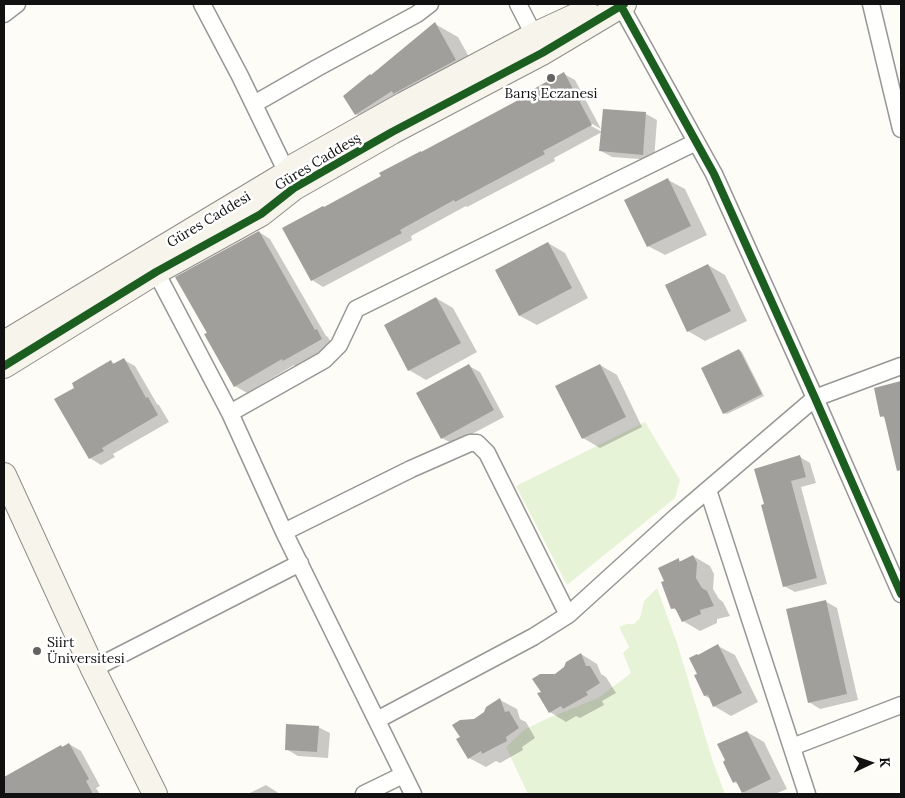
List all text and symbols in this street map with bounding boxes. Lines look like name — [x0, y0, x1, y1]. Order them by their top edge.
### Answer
marker: Barış Eczanesi — [545, 72, 557, 84]
place label: Barış Eczanesi — [504, 86, 598, 102]
street label: Güres Caddesş — [272, 130, 364, 194]
street label: Güres Caddesi — [164, 188, 254, 252]
place label: Siirt Üniversitesi — [47, 635, 125, 668]
marker: Siirt Üniversitesi — [31, 645, 43, 657]
north arrow — [845, 738, 895, 788]
text: K — [876, 757, 894, 768]

